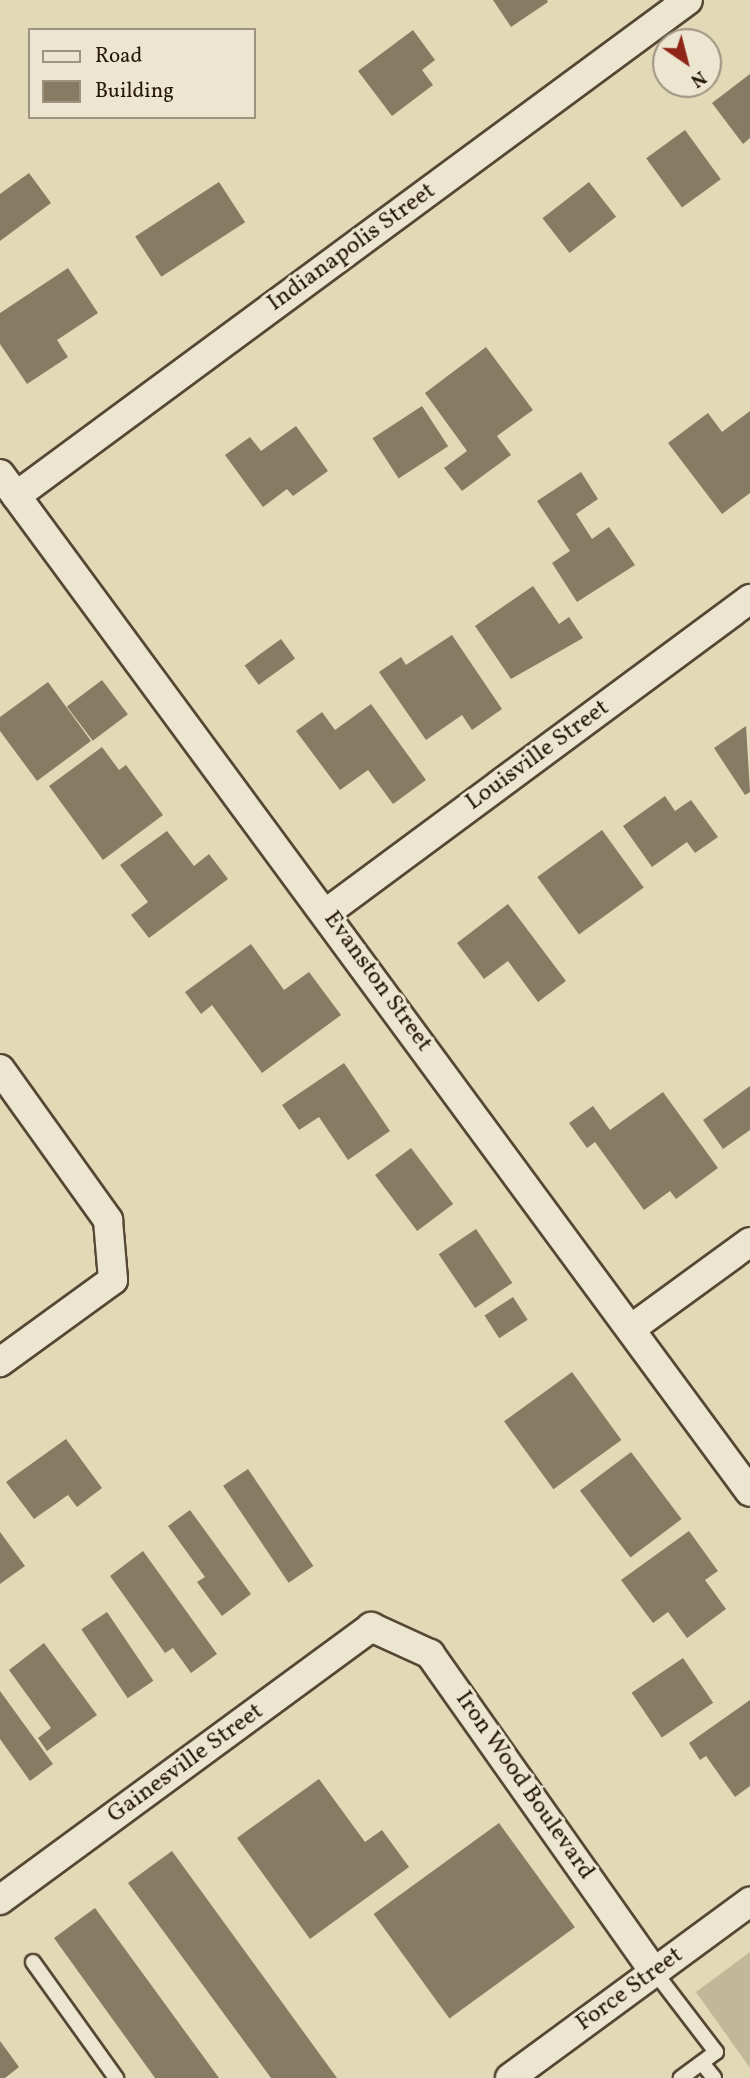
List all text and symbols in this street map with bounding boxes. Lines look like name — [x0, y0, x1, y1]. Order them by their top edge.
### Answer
legend — [28, 28, 256, 119]
north arrow — [652, 28, 722, 98]
text: Road — [95, 42, 142, 71]
text: N — [685, 64, 711, 93]
text: Building — [95, 77, 174, 106]
street label: Indianapolis Street — [262, 177, 442, 319]
street label: Louisville Street — [461, 694, 615, 818]
street label: Evanston Street — [316, 906, 438, 1058]
street label: Iron Wood Boulevard — [448, 1686, 600, 1886]
street label: Gainesville Street — [102, 1698, 270, 1830]
street label: Force Street — [571, 1942, 689, 2038]

